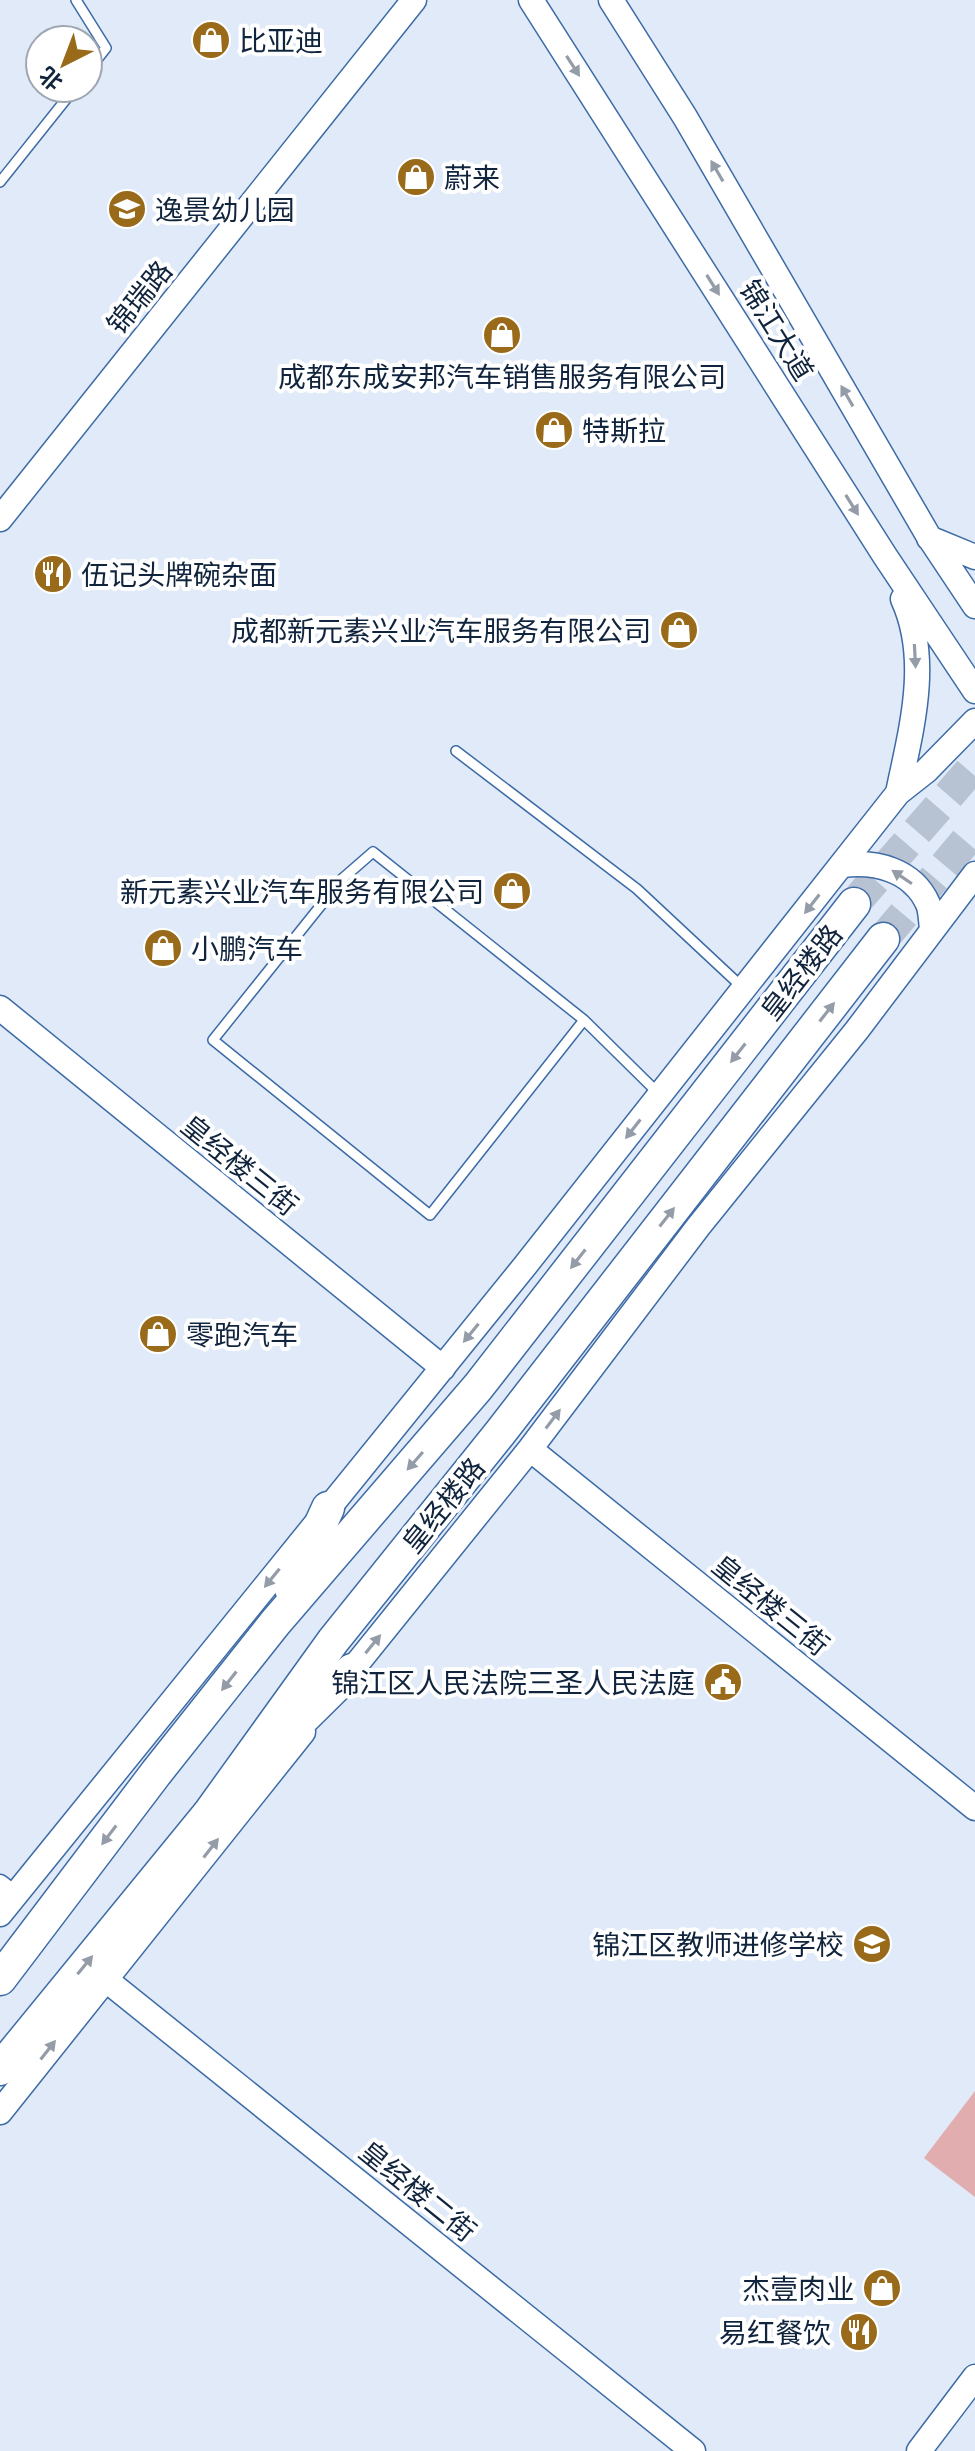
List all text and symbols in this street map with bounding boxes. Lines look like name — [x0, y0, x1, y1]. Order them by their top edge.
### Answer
shop icon: 比亚迪 — [190, 19, 232, 61]
place label: 比亚迪 — [239, 23, 323, 58]
north arrow — [24, 24, 104, 104]
one-way arrow — [566, 55, 581, 76]
text: 北 — [33, 61, 68, 97]
shop icon: 蔚来 — [395, 156, 437, 198]
place label: 蔚来 — [444, 160, 500, 195]
one-way arrow — [710, 160, 724, 182]
school or university icon: 逸景幼儿园 — [106, 188, 148, 230]
place label: 逸景幼儿园 — [155, 192, 295, 227]
street label: 锦瑞路 — [99, 253, 179, 341]
street label: 锦江大道 — [732, 273, 822, 387]
one-way arrow — [706, 274, 720, 296]
shop icon: 成都东成安邦汽车销售服务有限公司 — [481, 314, 523, 356]
place label: 成都东成安邦汽车销售服务有限公司 — [278, 359, 726, 394]
one-way arrow — [840, 385, 854, 407]
shop icon: 特斯拉 — [533, 409, 575, 451]
place label: 特斯拉 — [582, 413, 666, 448]
one-way arrow — [845, 494, 859, 516]
restaurant icon: 伍记头牌碗杂面 — [32, 553, 74, 595]
place label: 伍记头牌碗杂面 — [81, 557, 277, 592]
shop icon: 成都新元素兴业汽车服务有限公司 — [658, 609, 700, 651]
place label: 成都新元素兴业汽车服务有限公司 — [231, 613, 651, 648]
one-way arrow — [909, 644, 922, 669]
shop icon: 新元素兴业汽车服务有限公司 — [491, 870, 533, 912]
one-way arrow — [892, 870, 913, 885]
place label: 新元素兴业汽车服务有限公司 — [120, 874, 484, 909]
one-way arrow — [805, 894, 821, 914]
street label: 皇经楼路 — [753, 917, 849, 1027]
shop icon: 小鹏汽车 — [142, 927, 184, 969]
place label: 小鹏汽车 — [191, 931, 303, 966]
one-way arrow — [818, 1002, 834, 1022]
one-way arrow — [730, 1043, 746, 1064]
street label: 皇经楼三街 — [175, 1107, 305, 1223]
one-way arrow — [625, 1119, 642, 1140]
one-way arrow — [659, 1207, 675, 1227]
one-way arrow — [570, 1249, 587, 1269]
shop icon: 零跑汽车 — [137, 1313, 179, 1355]
place label: 零跑汽车 — [186, 1317, 298, 1352]
one-way arrow — [464, 1323, 480, 1343]
one-way arrow — [544, 1409, 560, 1429]
street label: 皇经楼路 — [394, 1450, 492, 1560]
one-way arrow — [406, 1451, 424, 1470]
street label: 皇经楼三街 — [706, 1547, 836, 1663]
one-way arrow — [263, 1567, 280, 1588]
one-way arrow — [364, 1634, 380, 1654]
public building icon: 锦江区人民法院三圣人民法庭 — [702, 1661, 744, 1703]
place label: 锦江区人民法院三圣人民法庭 — [331, 1665, 695, 1700]
one-way arrow — [221, 1671, 238, 1691]
one-way arrow — [102, 1825, 118, 1845]
one-way arrow — [202, 1838, 219, 1858]
school or university icon: 锦江区教师进修学校 — [851, 1923, 893, 1965]
place label: 锦江区教师进修学校 — [592, 1927, 844, 1962]
one-way arrow — [76, 1955, 93, 1975]
one-way arrow — [40, 2040, 56, 2060]
street label: 皇经楼二街 — [353, 2133, 483, 2249]
shop icon: 杰壹肉业 — [861, 2267, 903, 2309]
place label: 杰壹肉业 — [742, 2271, 854, 2306]
restaurant icon: 易红餐饮 — [838, 2311, 880, 2353]
place label: 易红餐饮 — [719, 2315, 831, 2350]

